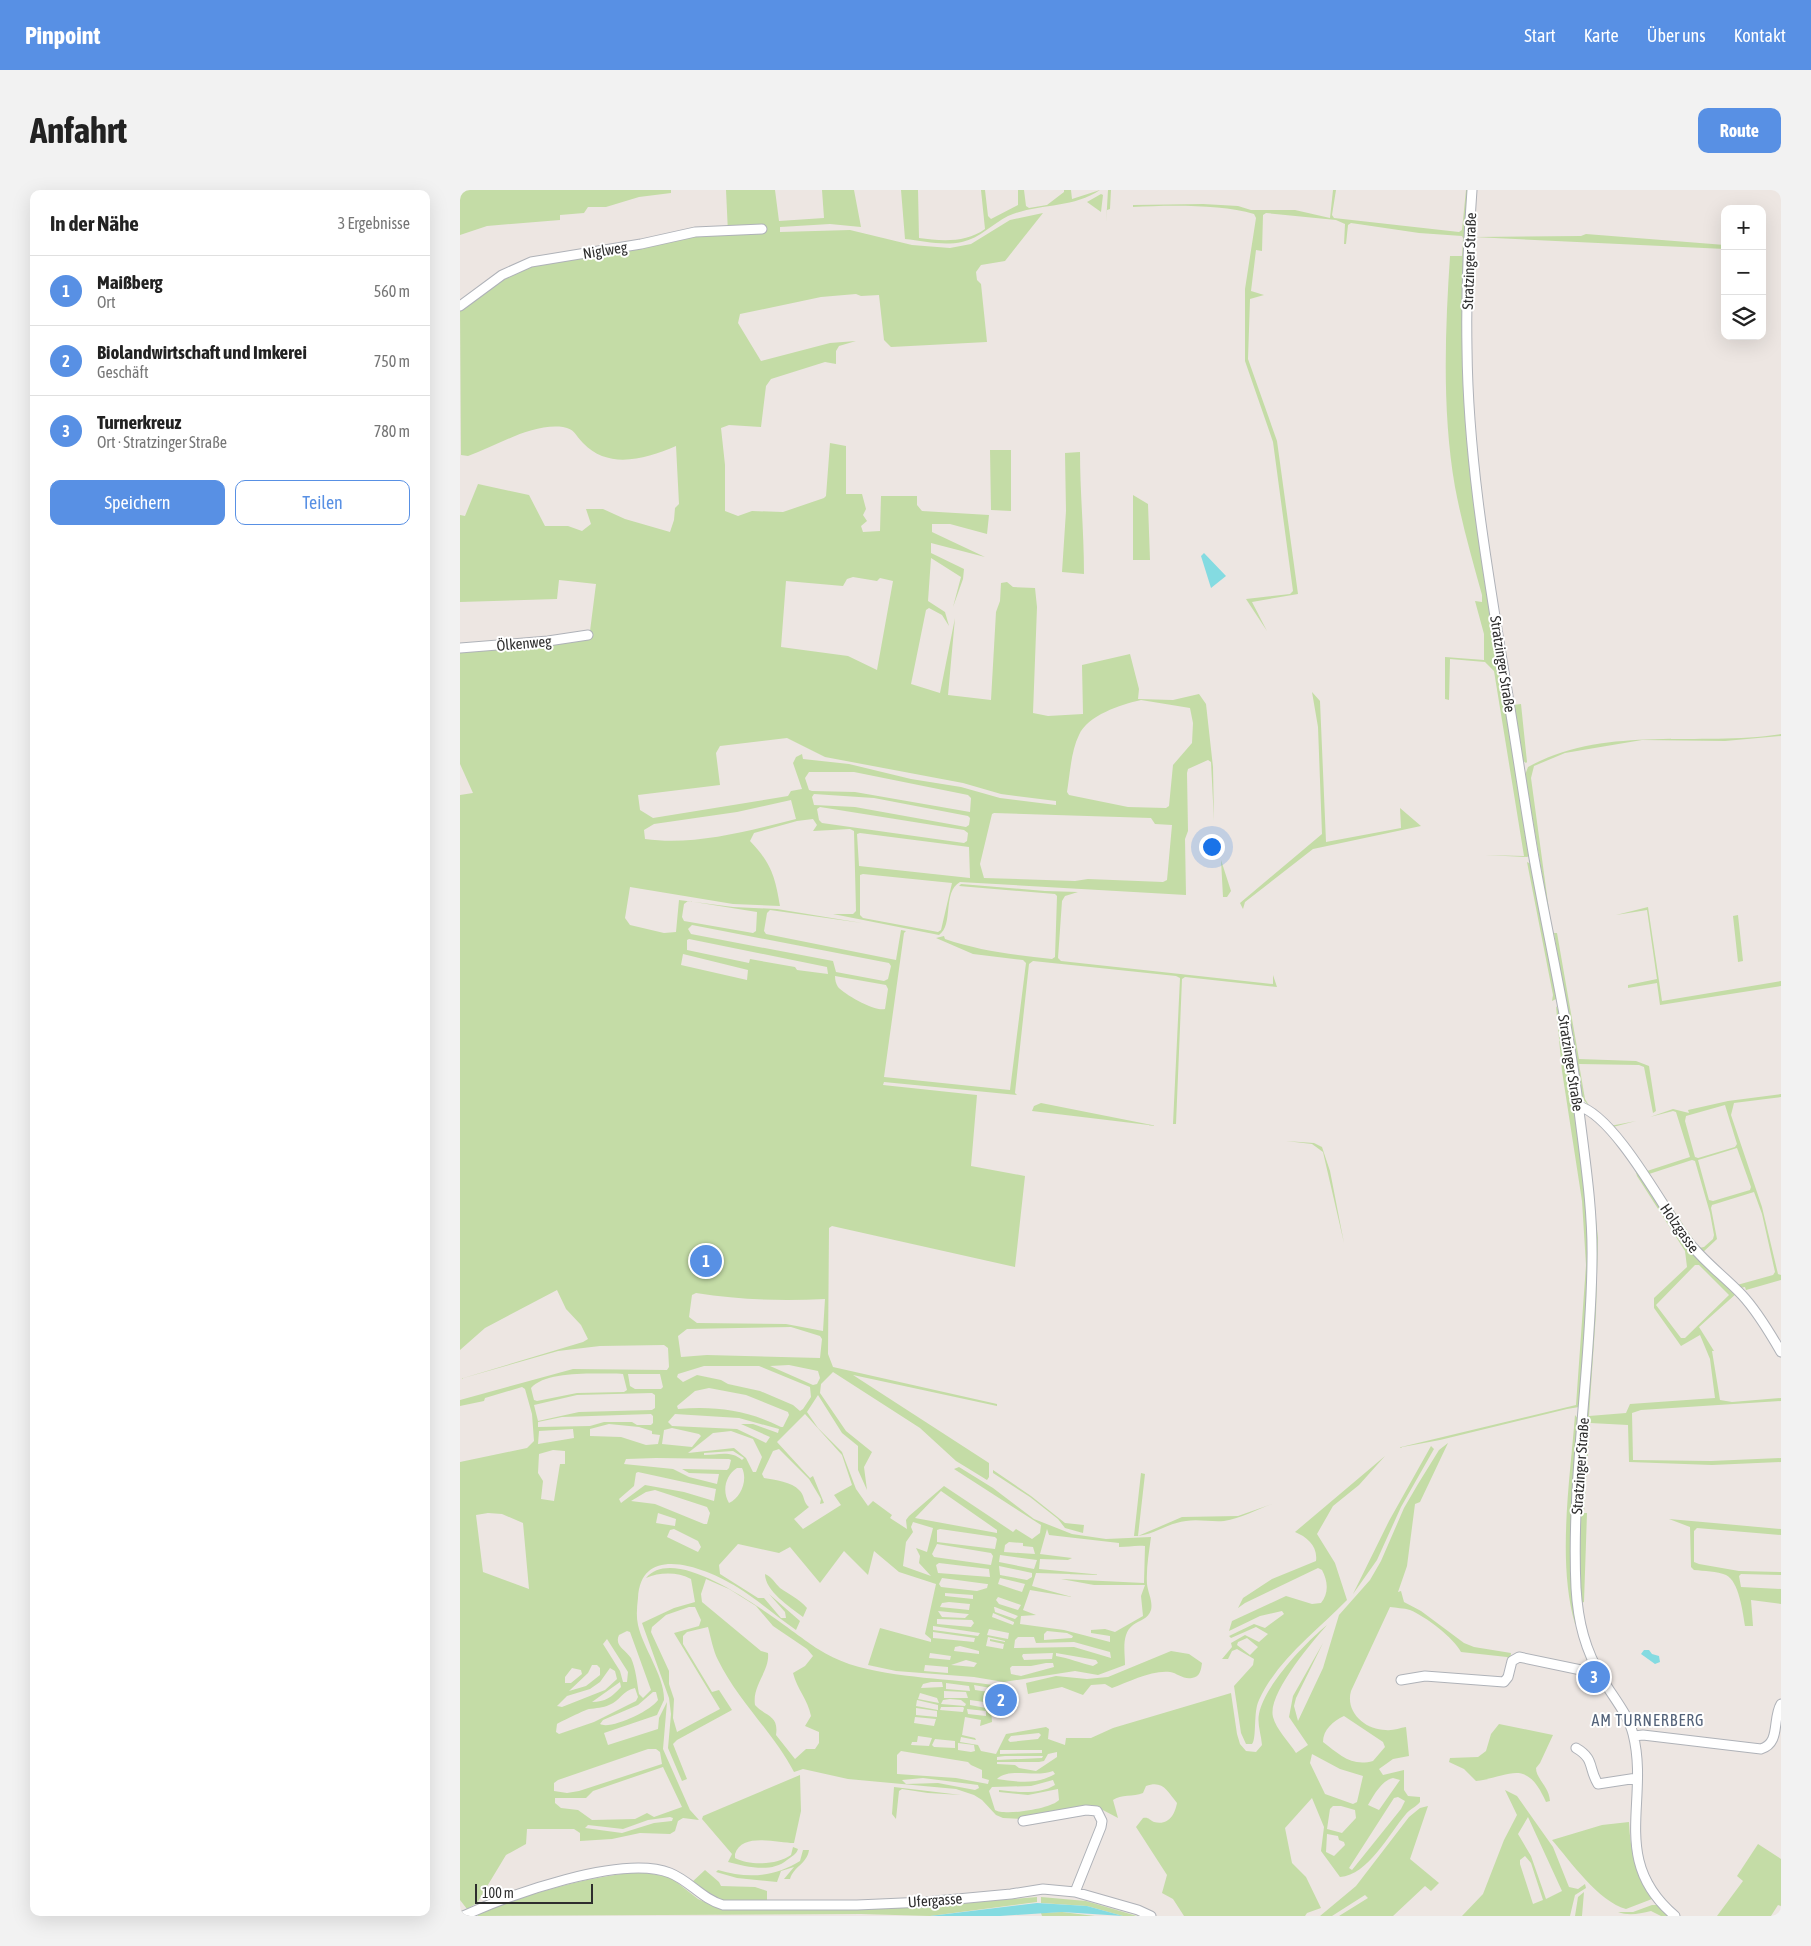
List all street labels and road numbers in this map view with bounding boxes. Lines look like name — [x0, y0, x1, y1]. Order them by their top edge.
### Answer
street label: Stratzinger Straße — [1459, 212, 1479, 310]
street label: Niglweg — [582, 238, 629, 262]
street label: Stratzinger Straße — [1487, 615, 1519, 714]
street label: Ölkenweg — [496, 632, 553, 654]
street label: Stratzinger Straße — [1555, 1014, 1587, 1113]
street label: Holzgasse — [1657, 1200, 1703, 1256]
street label: Stratzinger Straße — [1568, 1417, 1592, 1515]
street label: Ufergasse — [907, 1890, 963, 1910]

